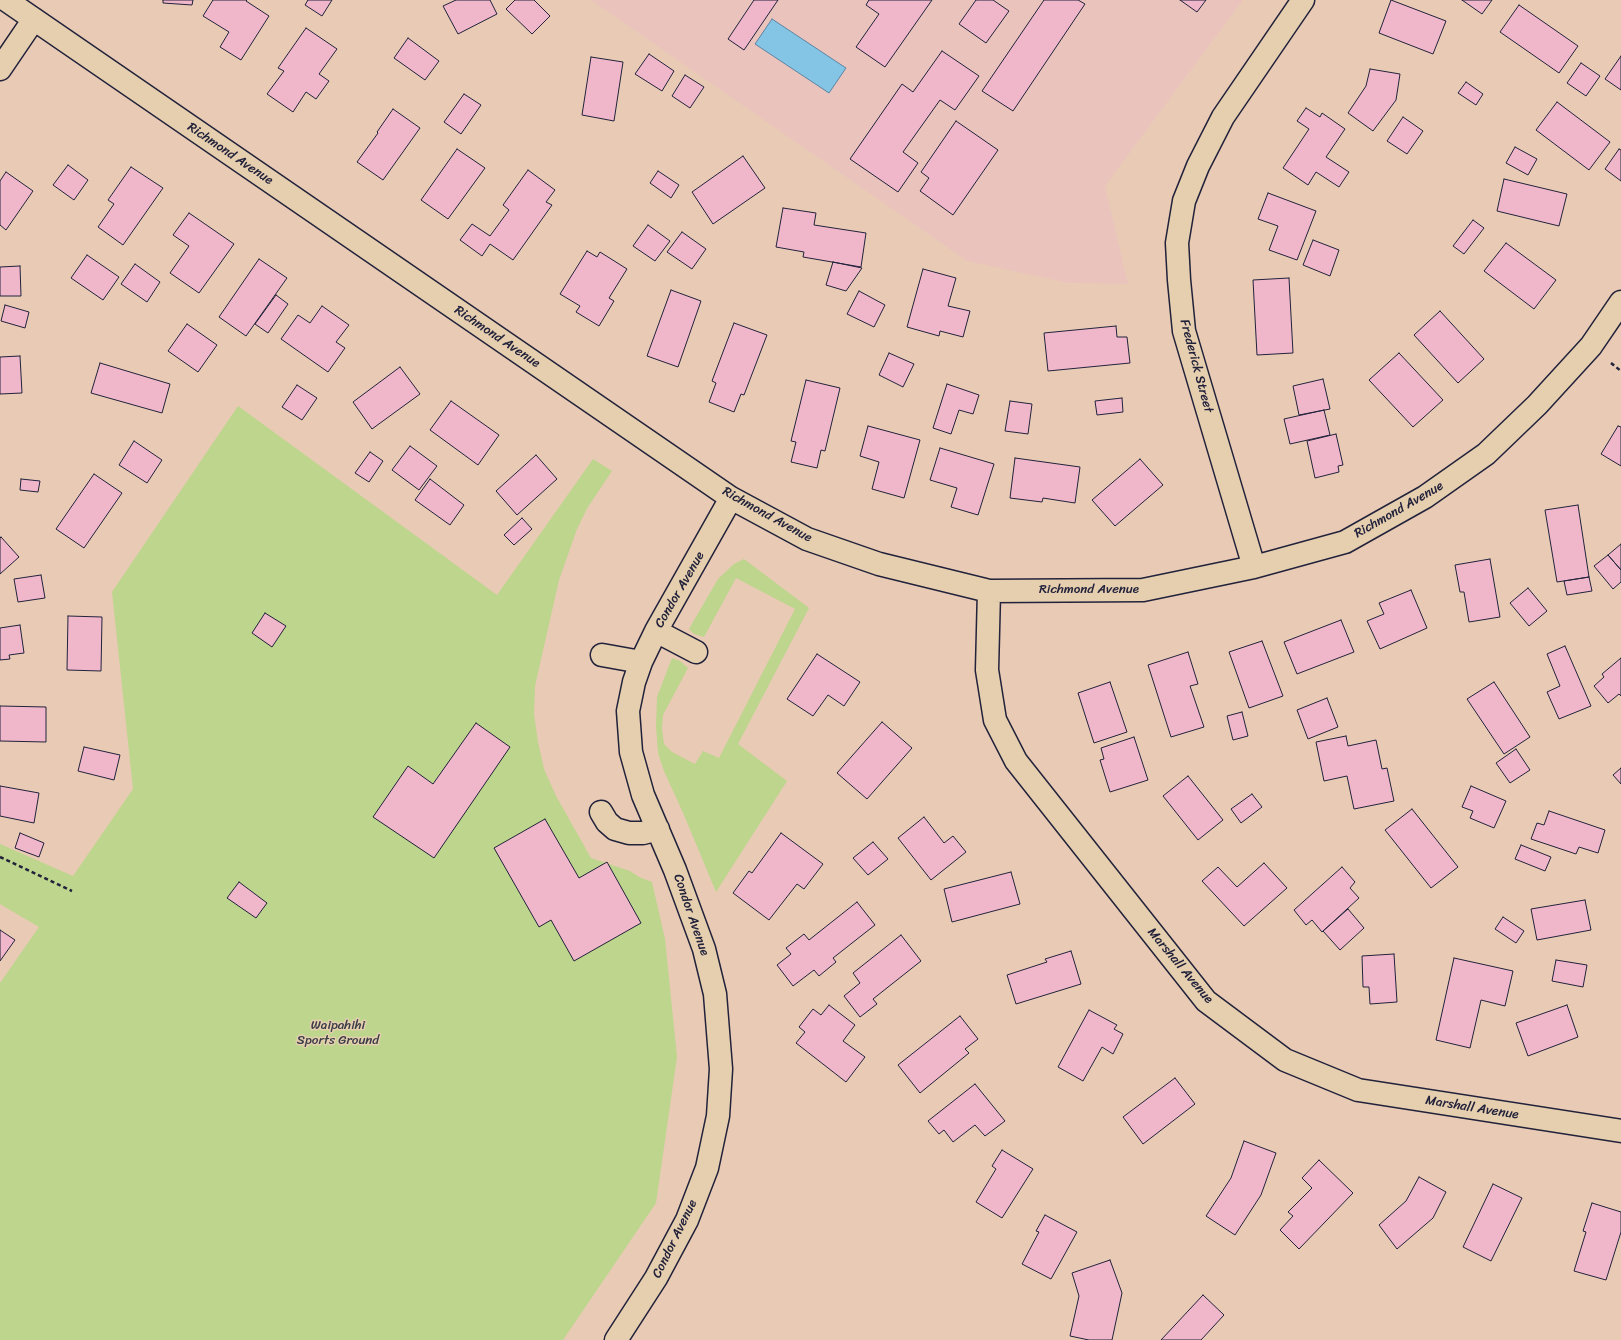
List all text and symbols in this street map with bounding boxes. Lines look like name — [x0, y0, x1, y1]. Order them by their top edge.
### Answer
street label: Richmond Avenue — [184, 120, 276, 188]
street label: Richmond Avenue — [451, 303, 543, 371]
street label: Frederick Street — [1176, 318, 1216, 414]
street label: Richmond Avenue — [1352, 478, 1446, 542]
street label: Richmond Avenue — [719, 484, 815, 546]
street label: Condor Avenue — [652, 549, 708, 631]
street label: Richmond Avenue — [1039, 582, 1139, 598]
street label: Condor Avenue — [670, 872, 712, 958]
street label: Marshall Avenue — [1144, 925, 1216, 1007]
park label: Waipahihi Sports Ground — [297, 1018, 379, 1049]
street label: Marshall Avenue — [1424, 1093, 1520, 1123]
street label: Condor Avenue — [649, 1197, 701, 1281]

